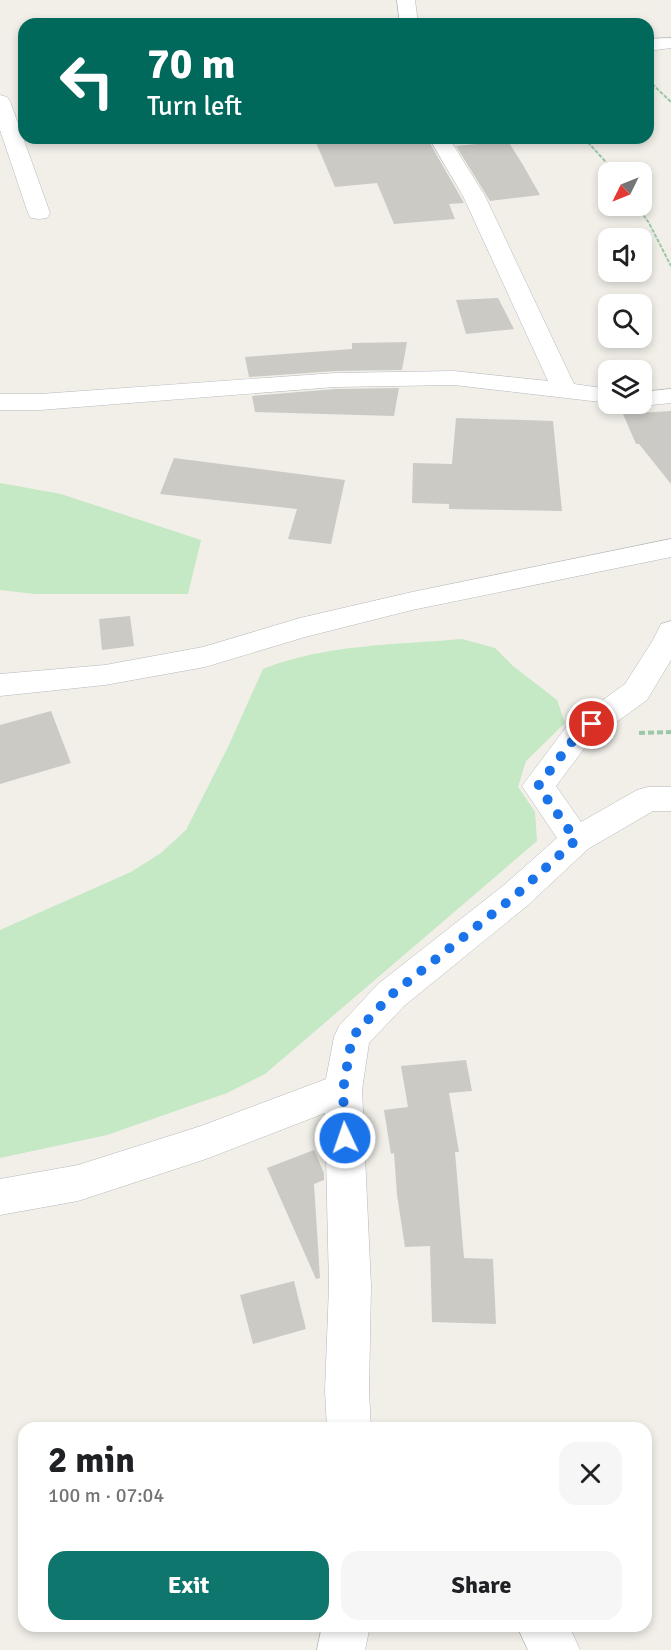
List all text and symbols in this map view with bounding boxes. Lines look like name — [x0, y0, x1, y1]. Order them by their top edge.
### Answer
text: 70 m — [147, 39, 236, 90]
icon: left — [48, 42, 126, 120]
text: Turn left — [147, 90, 242, 123]
north arrow — [598, 162, 652, 216]
map controls — [598, 162, 652, 414]
button: sound — [598, 228, 652, 282]
button: search — [598, 294, 652, 348]
button: layers — [598, 360, 652, 414]
pin — [566, 698, 617, 749]
icon: arrive — [575, 707, 608, 740]
position arrow — [313, 1106, 377, 1170]
text: 2 min — [48, 1438, 135, 1483]
button: close — [559, 1442, 622, 1505]
text: 100 m · 07:04 — [48, 1483, 164, 1508]
button: Exit — [48, 1551, 329, 1620]
button: Share — [341, 1551, 622, 1620]

